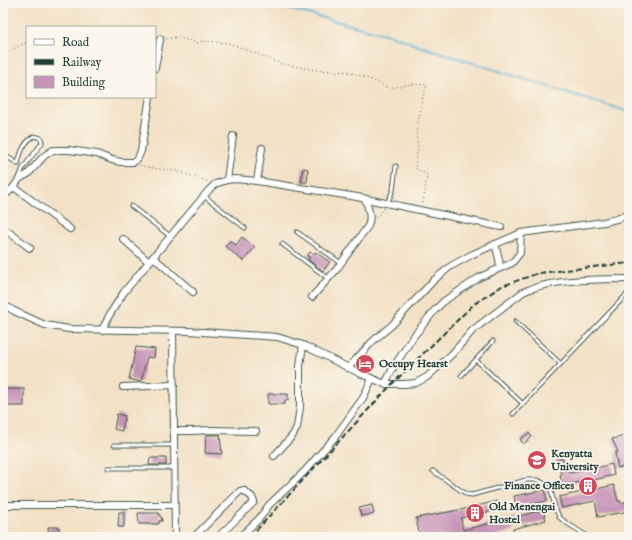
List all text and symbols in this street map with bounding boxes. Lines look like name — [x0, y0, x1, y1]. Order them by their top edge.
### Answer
legend — [26, 26, 156, 98]
text: Road — [62, 35, 90, 50]
text: Railway — [62, 55, 101, 70]
text: Building — [62, 75, 106, 90]
hotel icon: Occupy Hearst — [354, 353, 376, 375]
place label: Occupy Hearst — [379, 357, 448, 371]
place label: Kenyatta University — [550, 447, 599, 474]
school or university icon: Kenyatta University — [526, 449, 548, 471]
building icon: Finance Offices — [577, 475, 599, 497]
place label: Finance Offices — [504, 479, 574, 493]
place label: Old Menengai Hostel — [489, 500, 555, 527]
building icon: Old Menengai Hostel — [464, 502, 486, 524]

